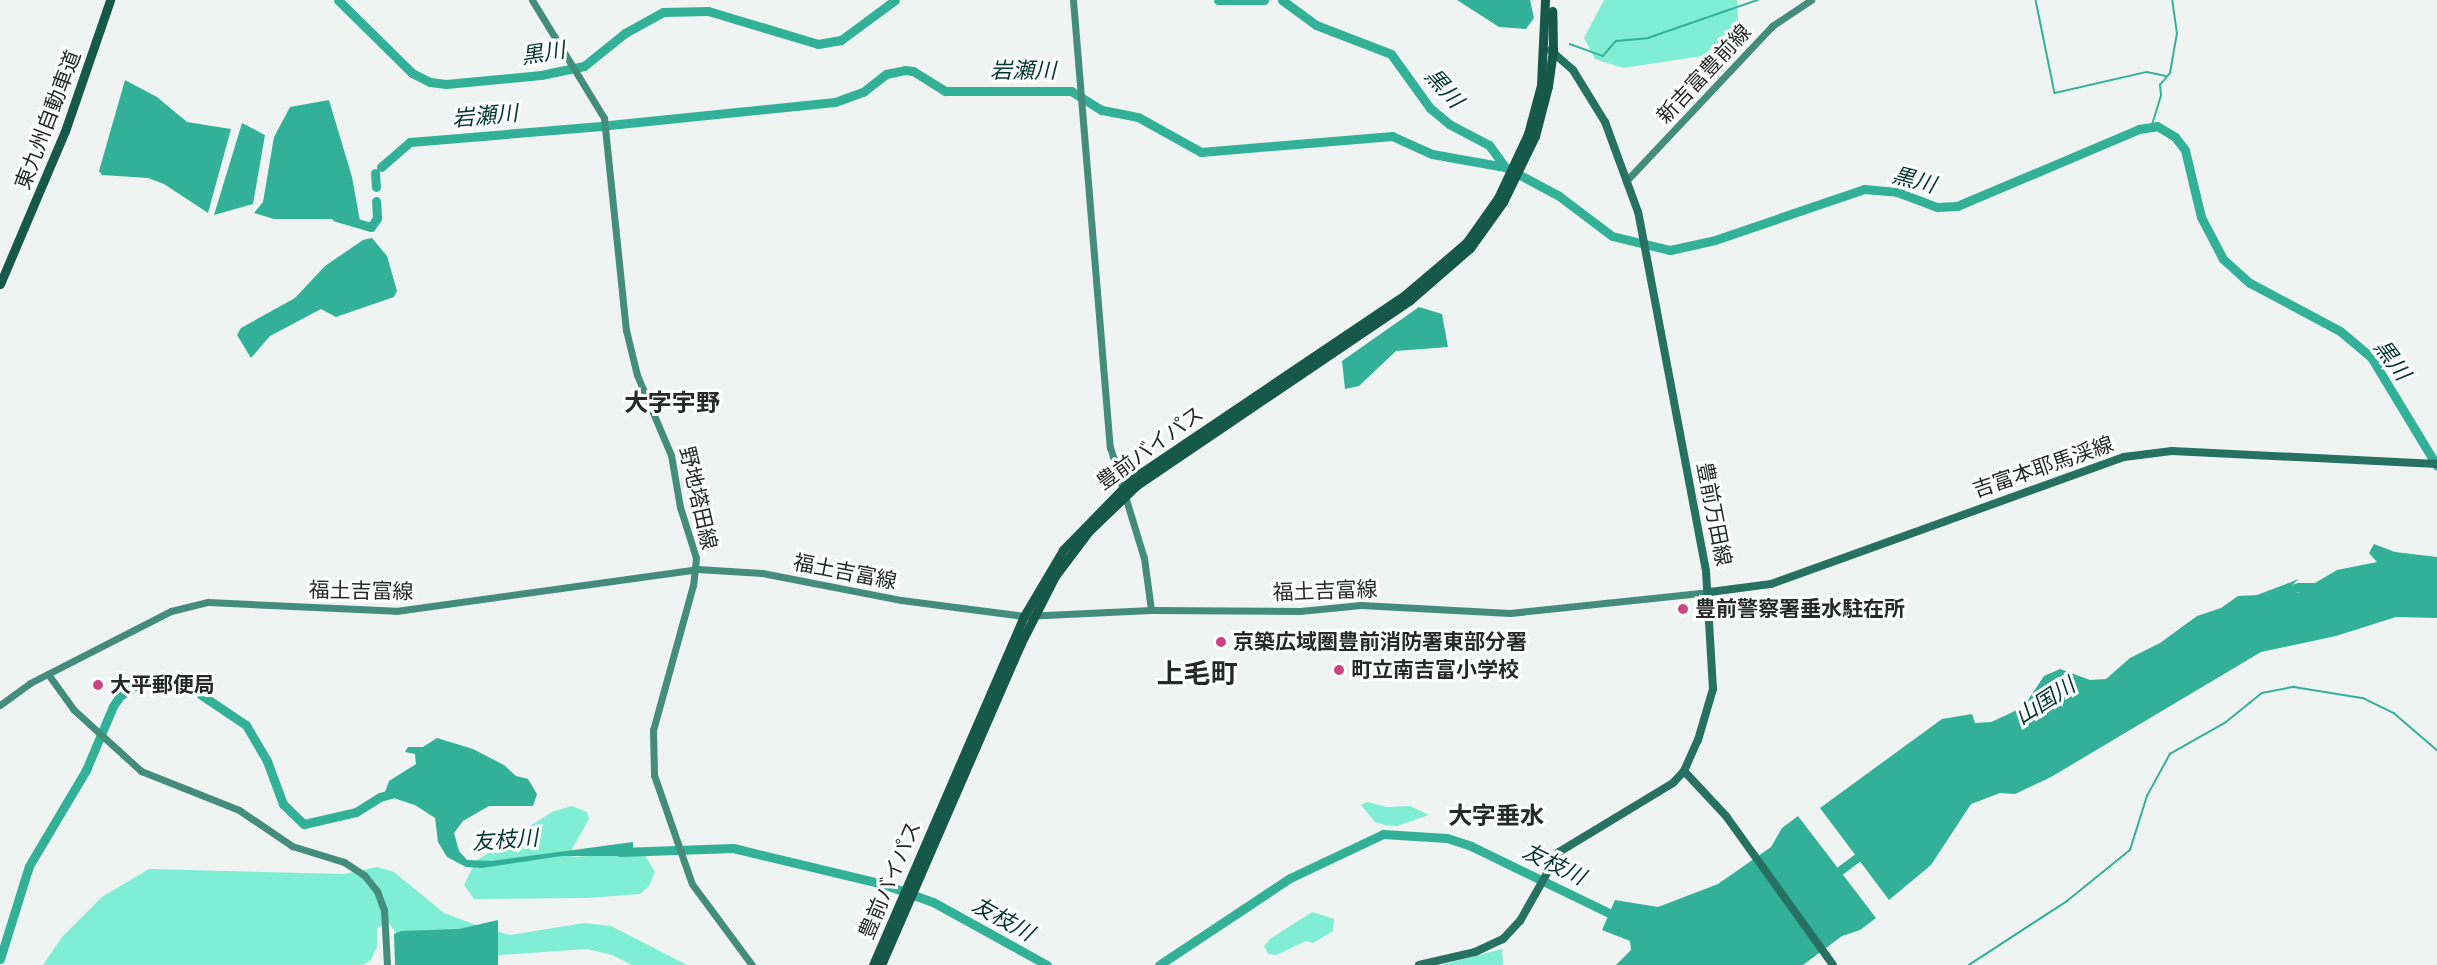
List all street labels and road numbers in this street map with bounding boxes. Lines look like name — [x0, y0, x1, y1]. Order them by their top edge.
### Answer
street label: 新吉富豊前線 — [1652, 19, 1756, 129]
street label: 東九州自動車道 — [10, 47, 86, 193]
street label: 豊前バイパス — [1092, 401, 1208, 495]
street label: 吉富本耶馬渓線 — [1969, 431, 2117, 503]
street label: 野地塔田線 — [674, 444, 722, 552]
street label: 豊前万田線 — [1692, 460, 1736, 568]
street label: 福土吉富線 — [791, 550, 899, 594]
street label: 福土吉富線 — [308, 577, 414, 605]
street label: 福土吉富線 — [1272, 577, 1378, 605]
street label: 豊前バイパス — [854, 817, 926, 943]

